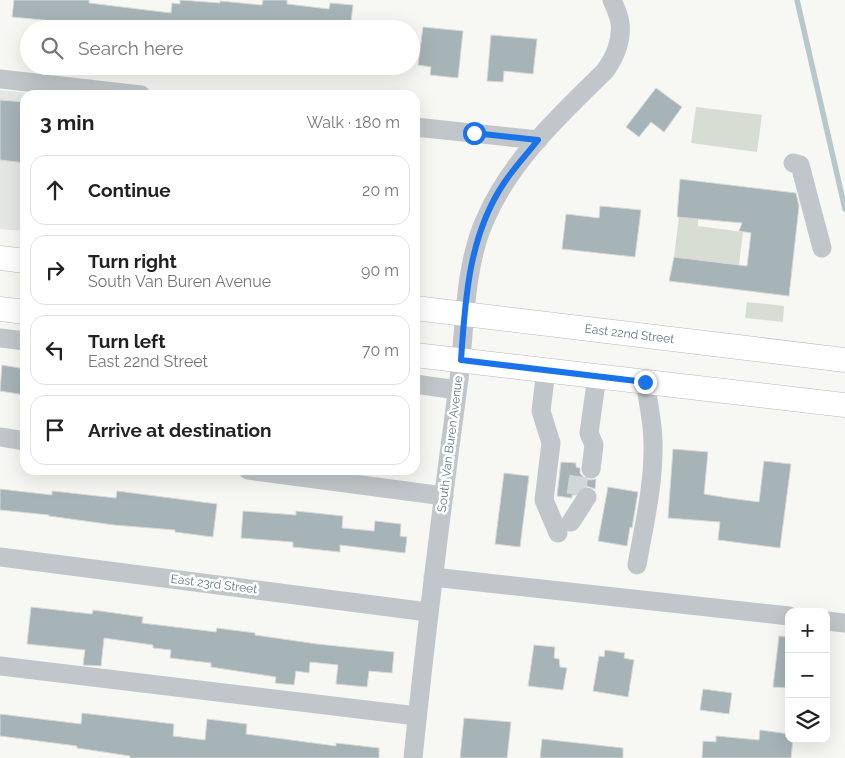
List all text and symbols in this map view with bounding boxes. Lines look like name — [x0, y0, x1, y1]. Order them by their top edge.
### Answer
search box — [20, 20, 420, 75]
icon: search — [38, 34, 66, 62]
text: Search here — [78, 37, 184, 59]
text: 3 min — [40, 110, 94, 135]
text: Walk · 180 m — [306, 113, 400, 132]
route start — [463, 122, 486, 145]
icon: ahead — [41, 176, 69, 204]
text: Continue — [88, 179, 171, 201]
text: 20 m — [362, 181, 399, 200]
text: Turn right — [88, 250, 177, 272]
icon: right — [41, 256, 69, 284]
text: 90 m — [361, 261, 399, 280]
text: South Van Buren Avenue — [88, 272, 271, 291]
street label: East 22nd Street — [584, 322, 675, 346]
text: Turn left — [88, 330, 165, 352]
icon: left — [41, 336, 69, 364]
text: 70 m — [362, 341, 399, 360]
text: East 22nd Street — [88, 352, 208, 371]
route end — [634, 371, 657, 394]
street label: South Van Buren Avenue — [435, 375, 465, 513]
icon: arrive — [41, 416, 69, 444]
text: Arrive at destination — [88, 419, 272, 441]
street label: East 23rd Street — [170, 572, 258, 596]
map controls — [785, 608, 830, 743]
button: + — [785, 608, 830, 653]
button: − — [785, 653, 830, 698]
button: layers — [785, 698, 830, 743]

